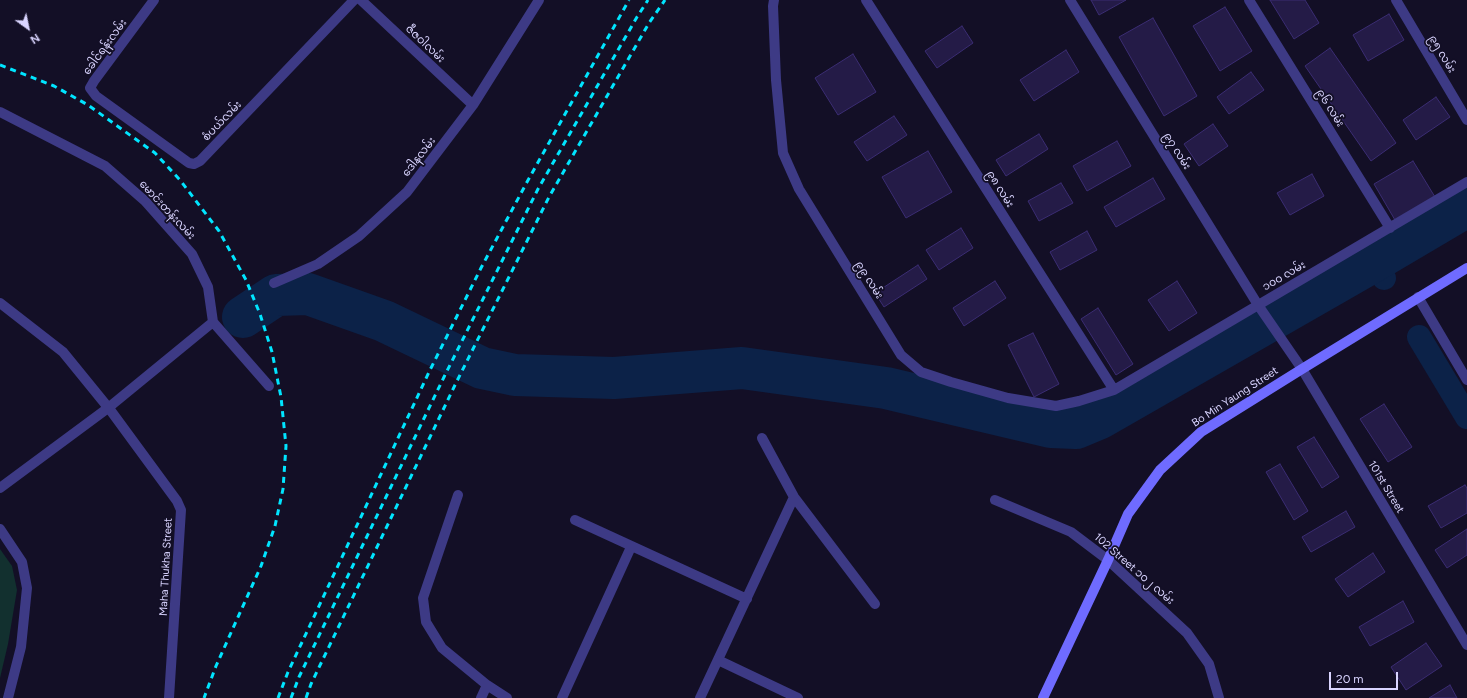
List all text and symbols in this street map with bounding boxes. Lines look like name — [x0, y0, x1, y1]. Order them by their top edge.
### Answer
north arrow — [8, 8, 48, 48]
street label: ခေါင်ရန်းလမ်း — [80, 17, 130, 77]
street label: ဇီဇဝါလမ်း — [403, 22, 447, 66]
text: N — [28, 31, 42, 46]
street label: ၉၅ လမ်း — [1426, 33, 1458, 75]
street label: ၉၆ လမ်း — [1313, 87, 1347, 129]
street label: စံပယ်လမ်း — [200, 98, 244, 144]
street label: ၉၇ လမ်း — [1160, 130, 1194, 172]
street label: ဒေါနလမ်း — [399, 135, 439, 179]
street label: ၉၈ လမ်း — [983, 168, 1017, 210]
street label: မောင်းတန်းလမ်း — [136, 178, 198, 242]
street label: ၁၀၀ လမ်း — [1260, 258, 1308, 294]
street label: ၉၉ လမ်း — [852, 259, 886, 301]
street label: Bo Min Yaung Street — [1189, 364, 1281, 430]
street label: 101st Street — [1365, 458, 1407, 516]
street label: Maha Thukha Street — [157, 518, 175, 616]
street label: 102 Street ၁၀၂ လမ်း — [1091, 531, 1177, 607]
scale bar — [1331, 664, 1400, 690]
text: 20 m — [1336, 672, 1364, 686]

